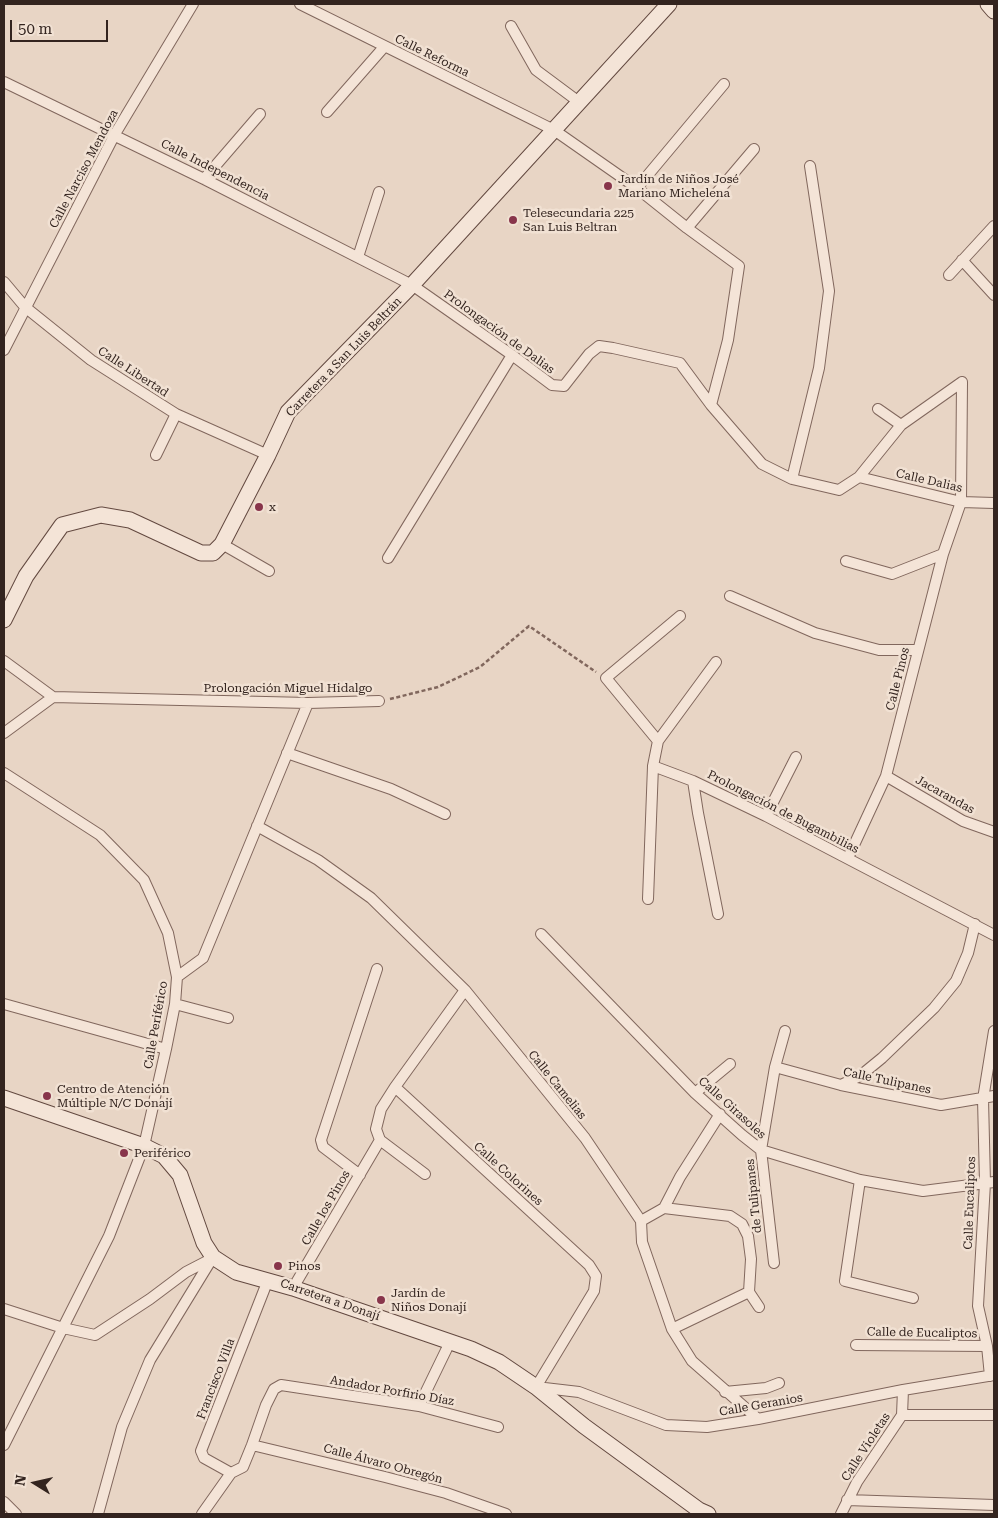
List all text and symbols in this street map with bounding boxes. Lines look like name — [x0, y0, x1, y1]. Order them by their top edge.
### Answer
scale bar — [12, 10, 110, 42]
text: 50 m — [18, 20, 52, 38]
street label: Calle Reforma — [392, 32, 472, 80]
street label: Calle Narciso Mendoza — [47, 107, 121, 231]
street label: Calle Independencia — [158, 136, 272, 204]
place label: Jardín de Niños José Mariano Michelena — [618, 172, 739, 200]
marker: Jardín de Niños José Mariano Michelena — [602, 180, 614, 192]
place label: Telesecundaria 225 San Luis Beltran — [523, 206, 634, 234]
marker: Telesecundaria 225 San Luis Beltran — [507, 214, 519, 226]
street label: Prolongación de Dalias — [441, 287, 557, 377]
street label: Carretera a San Luis Beltrán — [283, 294, 405, 420]
street label: Calle Libertad — [95, 344, 171, 400]
street label: Calle Dalias — [894, 466, 964, 496]
place label: x — [269, 500, 276, 514]
marker: x — [253, 501, 265, 513]
street label: Calle Pinos — [883, 646, 913, 712]
street label: Prolongación Miguel Hidalgo — [204, 681, 372, 695]
street label: Prolongación de Bugambilias — [705, 767, 861, 857]
street label: Jacarandas — [913, 773, 977, 817]
street label: Calle Periférico — [141, 980, 171, 1070]
street label: Calle Camelias — [525, 1048, 589, 1122]
street label: Calle Tulipanes — [842, 1065, 932, 1097]
street label: Calle Girasoles — [695, 1074, 769, 1142]
place label: Centro de Atención Múltiple N/C Donají — [57, 1082, 173, 1110]
marker: Centro de Atención Múltiple N/C Donají — [41, 1090, 53, 1102]
street label: Calle Colorines — [470, 1139, 546, 1209]
place label: Periférico — [134, 1146, 191, 1160]
marker: Periférico — [118, 1147, 130, 1159]
street label: Calle Eucaliptos — [961, 1156, 979, 1250]
street label: de Tulipanes — [743, 1158, 765, 1234]
street label: Calle los Pinos — [299, 1168, 353, 1248]
place label: Pinos — [288, 1259, 320, 1273]
marker: Pinos — [272, 1260, 284, 1272]
street label: Carretera a Donají — [278, 1276, 382, 1324]
place label: Jardín de Niños Donají — [391, 1286, 467, 1314]
marker: Jardín de Niños Donají — [375, 1294, 387, 1306]
street label: Calle de Eucaliptos — [867, 1325, 977, 1341]
street label: Francisco Villa — [194, 1336, 238, 1422]
street label: Andador Porfirio Díaz — [329, 1373, 455, 1409]
street label: Calle Geranios — [718, 1391, 804, 1419]
street label: Calle Violetas — [839, 1410, 893, 1484]
street label: Calle Álvaro Obregón — [322, 1441, 444, 1487]
north arrow — [10, 1458, 60, 1508]
text: N — [11, 1474, 29, 1487]

